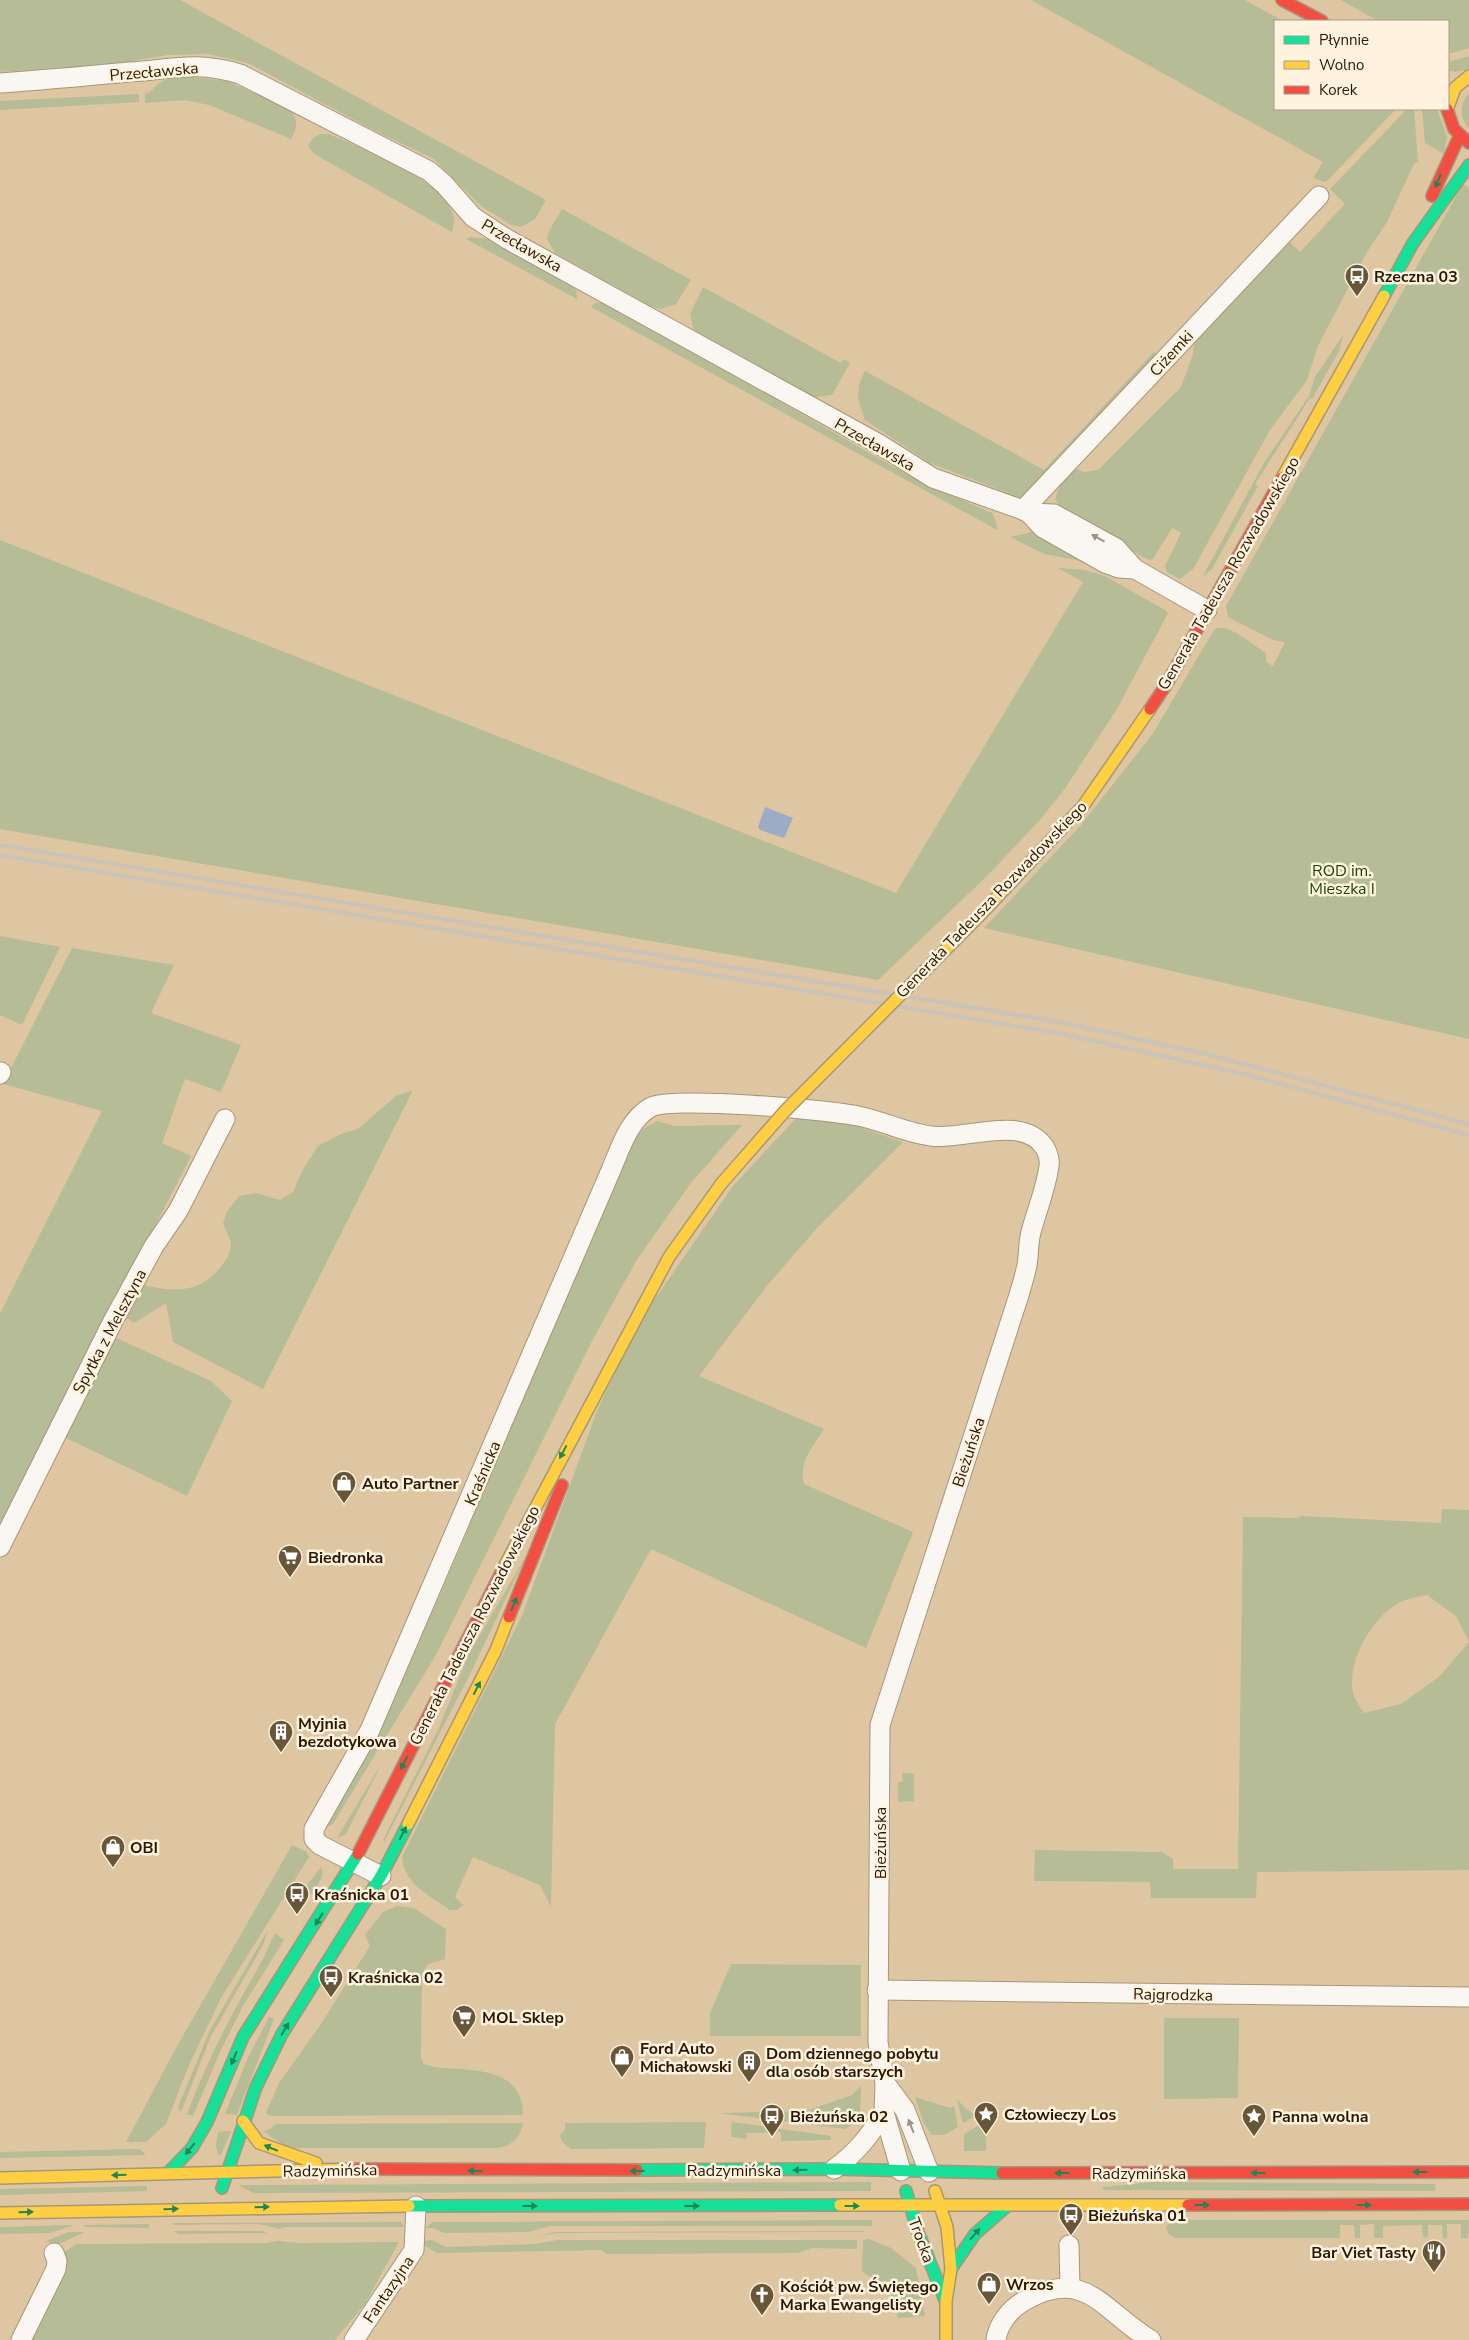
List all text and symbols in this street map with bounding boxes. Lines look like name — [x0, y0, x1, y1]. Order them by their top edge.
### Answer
legend — [1274, 20, 1449, 110]
text: Płynnie — [1319, 30, 1369, 50]
text: Wolno — [1319, 55, 1364, 75]
street label: Przecławska — [109, 57, 200, 87]
text: Korek — [1319, 80, 1358, 100]
one-way arrow — [1434, 174, 1442, 188]
street label: Przecławska — [477, 214, 566, 278]
bus stop icon: Rzeczna 03 — [1344, 263, 1370, 297]
place label: Rzeczna 03 — [1374, 266, 1458, 288]
street label: Ciżemki — [1145, 326, 1199, 382]
street label: Przecławska — [830, 413, 919, 477]
street label: Generała Tadeusza Rozwadowskiego — [1153, 453, 1305, 694]
one-way arrow — [1090, 534, 1105, 542]
street label: Generała Tadeusza Rozwadowskiego — [891, 796, 1092, 1003]
park label: ROD im. Mieszka I — [1309, 860, 1375, 900]
street label: Spytka z Melsztyna — [68, 1265, 152, 1398]
street label: Bieżuńska — [947, 1414, 991, 1490]
street label: Kraśnicka — [459, 1438, 506, 1509]
one-way arrow — [559, 1445, 567, 1460]
shop icon: Auto Partner — [331, 1470, 357, 1504]
place label: Auto Partner — [362, 1473, 459, 1495]
street label: Generała Tadeusza Rozwadowskiego — [405, 1502, 545, 1749]
supermarket icon: Biedronka — [277, 1544, 303, 1578]
place label: Biedronka — [308, 1547, 383, 1569]
one-way arrow — [510, 1596, 518, 1611]
one-way arrow — [473, 1681, 481, 1695]
place label: Myjnia bezdotykowa — [298, 1713, 397, 1753]
building icon: Myjnia bezdotykowa — [268, 1719, 294, 1753]
one-way arrow — [400, 1755, 408, 1770]
street label: Bieżuńska — [870, 1807, 892, 1879]
one-way arrow — [399, 1826, 407, 1840]
shop icon: OBI — [100, 1834, 126, 1868]
place label: OBI — [130, 1837, 158, 1859]
bus stop icon: Kraśnicka 01 — [284, 1881, 310, 1915]
place label: Kraśnicka 01 — [314, 1884, 409, 1906]
one-way arrow — [314, 1912, 323, 1926]
bus stop icon: Kraśnicka 02 — [318, 1964, 344, 1998]
place label: Kraśnicka 02 — [348, 1967, 443, 1989]
street label: Rajgrodzka — [1133, 1983, 1213, 2007]
supermarket icon: MOL Sklep — [451, 2004, 477, 2038]
place label: MOL Sklep — [482, 2007, 564, 2029]
one-way arrow — [281, 2023, 290, 2036]
place label: Ford Auto Michałowski — [640, 2038, 732, 2078]
place label: Dom dziennego pobytu dla osób starszych — [766, 2043, 939, 2083]
shop icon: Ford Auto Michałowski — [609, 2044, 635, 2078]
building icon: Dom dziennego pobytu dla osób starszych — [736, 2049, 762, 2083]
one-way arrow — [230, 2051, 238, 2065]
place icon: Człowieczy Los — [973, 2101, 999, 2135]
bus stop icon: Bieżuńska 02 — [759, 2103, 785, 2137]
place icon: Panna wolna — [1241, 2103, 1267, 2137]
place label: Człowieczy Los — [1004, 2104, 1117, 2126]
place label: Bieżuńska 02 — [790, 2106, 888, 2128]
place label: Panna wolna — [1272, 2106, 1369, 2128]
one-way arrow — [907, 2118, 915, 2133]
one-way arrow — [184, 2143, 195, 2156]
one-way arrow — [264, 2144, 278, 2152]
street label: Radzymińska — [283, 2159, 378, 2183]
street label: Radzymińska — [687, 2160, 781, 2182]
street label: Radzymińska — [1092, 2163, 1186, 2185]
one-way arrow — [791, 2166, 807, 2174]
one-way arrow — [466, 2167, 482, 2175]
one-way arrow — [629, 2167, 645, 2175]
one-way arrow — [1412, 2168, 1428, 2176]
one-way arrow — [1054, 2169, 1070, 2177]
one-way arrow — [1250, 2169, 1266, 2177]
one-way arrow — [111, 2171, 127, 2179]
one-way arrow — [1194, 2201, 1210, 2209]
one-way arrow — [1357, 2201, 1373, 2209]
one-way arrow — [522, 2202, 538, 2210]
one-way arrow — [685, 2202, 701, 2210]
one-way arrow — [844, 2202, 860, 2210]
bus stop icon: Bieżuńska 01 — [1058, 2202, 1084, 2236]
one-way arrow — [255, 2203, 271, 2211]
one-way arrow — [164, 2205, 180, 2213]
place label: Bieżuńska 01 — [1088, 2205, 1186, 2227]
one-way arrow — [19, 2208, 35, 2216]
street label: Trocka — [903, 2215, 939, 2266]
one-way arrow — [969, 2227, 980, 2240]
restaurant icon: Bar Viet Tasty — [1421, 2239, 1447, 2273]
place label: Bar Viet Tasty — [1311, 2242, 1417, 2264]
street label: Fantazyjna — [358, 2251, 419, 2328]
shop icon: Wrzos — [976, 2271, 1002, 2305]
place label: Wrzos — [1006, 2274, 1054, 2296]
place label: Kościół pw. Świętego Marka Ewangelisty — [780, 2276, 938, 2316]
church icon: Kościół pw. Świętego Marka Ewangelisty — [749, 2282, 775, 2316]

